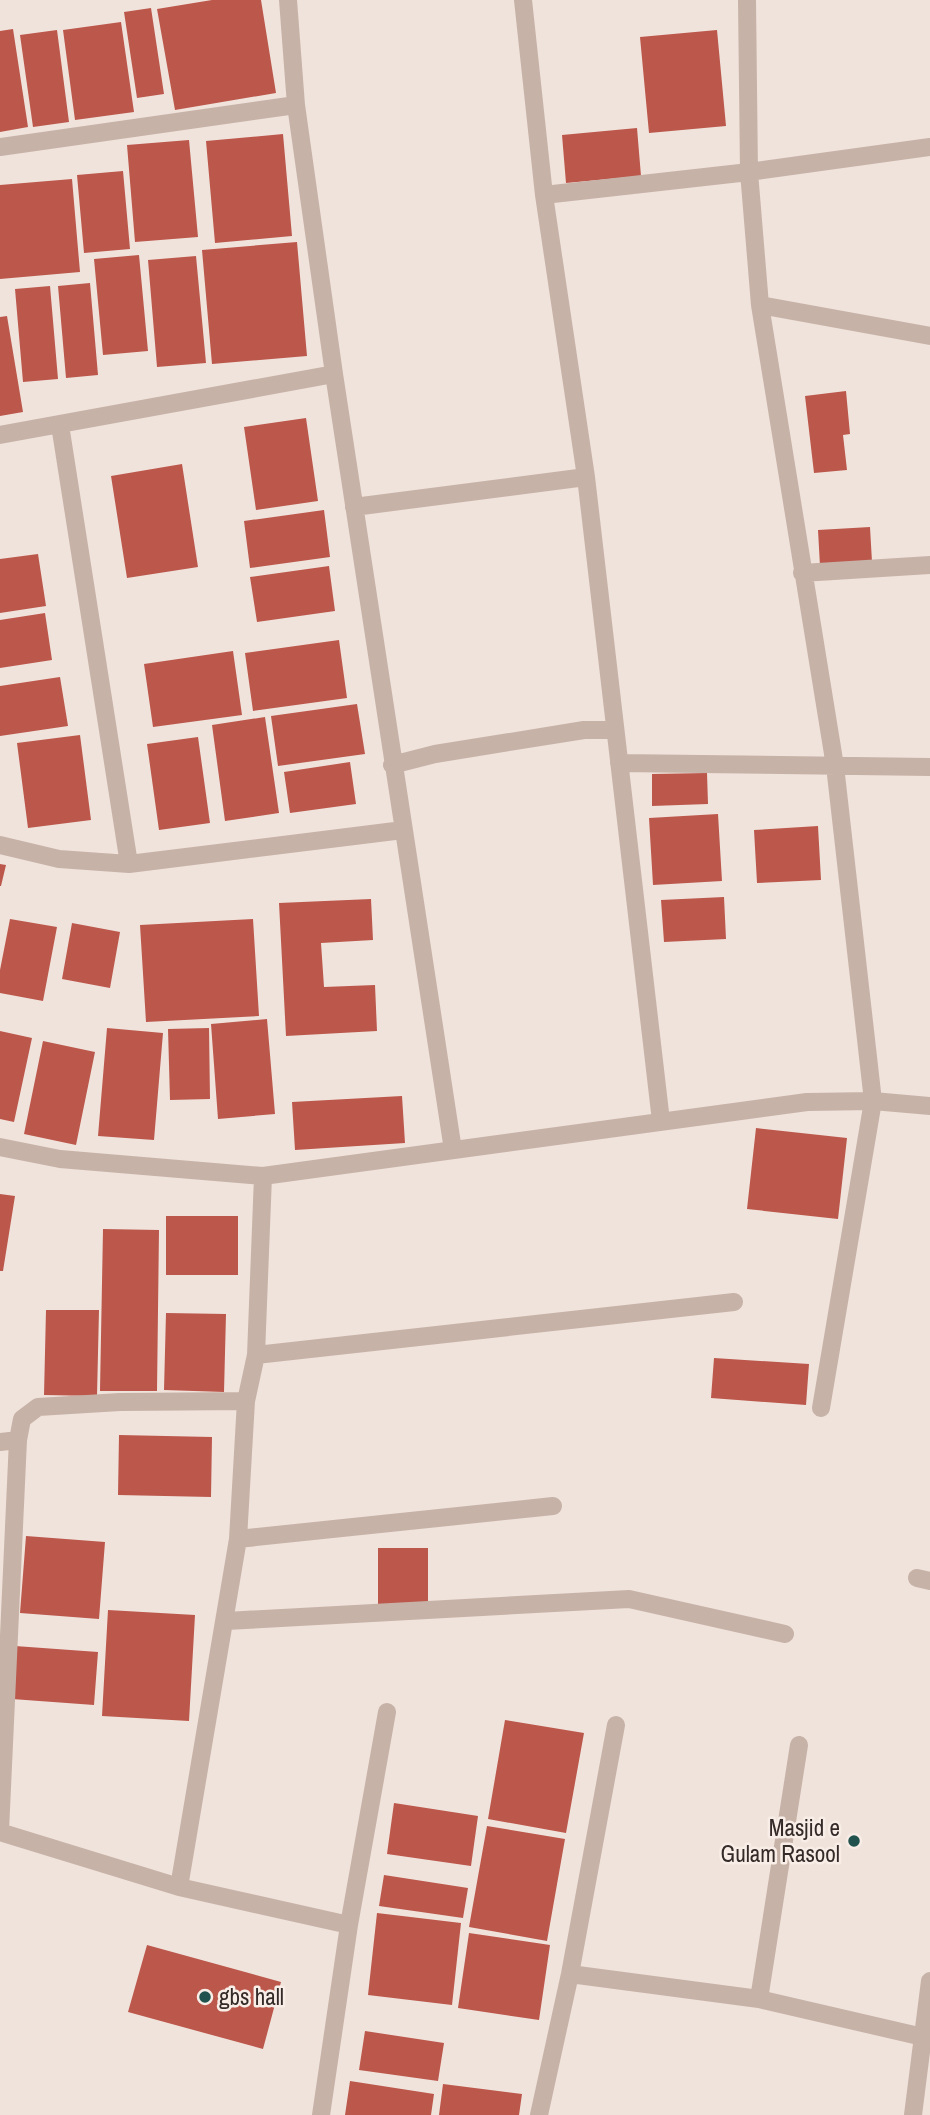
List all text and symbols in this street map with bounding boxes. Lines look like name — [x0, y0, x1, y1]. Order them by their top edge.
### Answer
place label: Masjid e Gulam Rasool — [721, 1812, 840, 1869]
marker: Masjid e Gulam Rasool — [846, 1833, 862, 1849]
place label: gbs hall — [219, 1981, 284, 2012]
marker: gbs hall — [197, 1989, 213, 2005]

